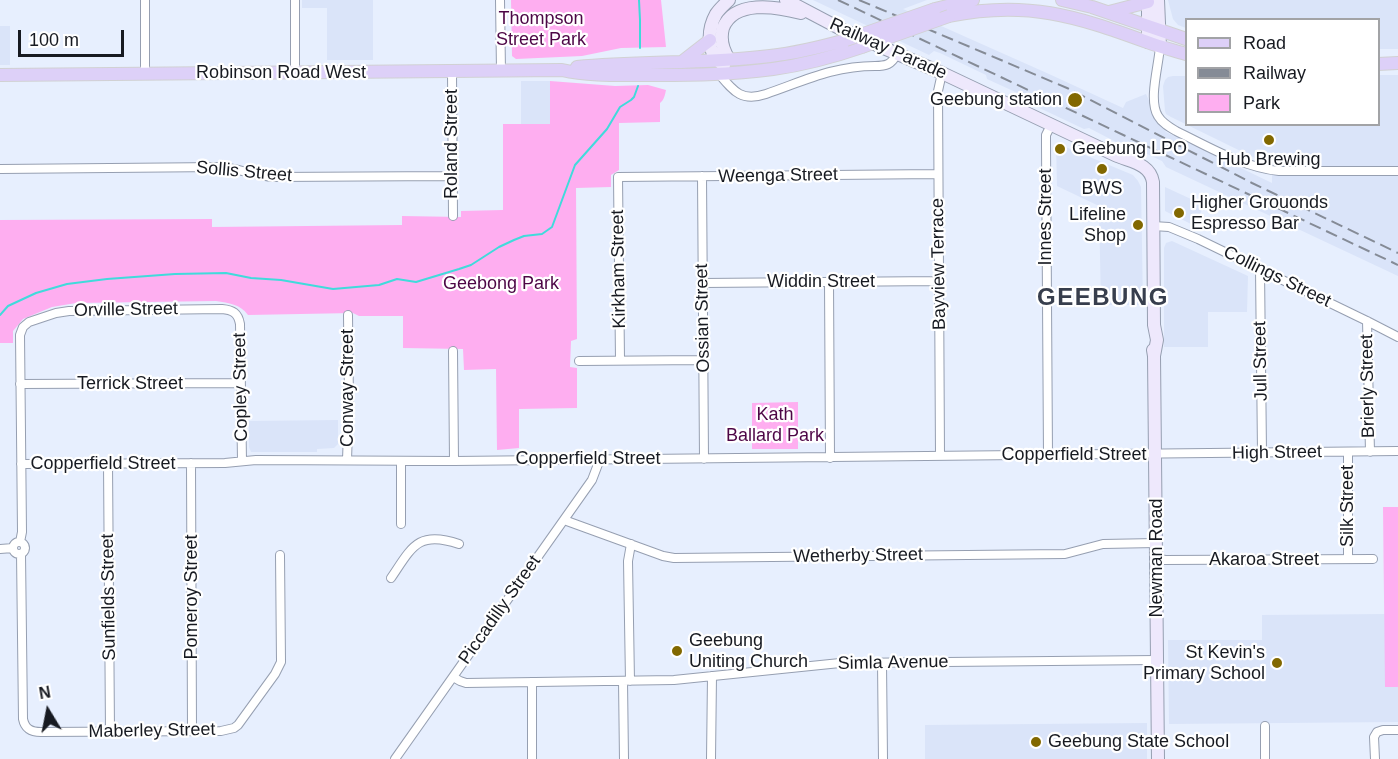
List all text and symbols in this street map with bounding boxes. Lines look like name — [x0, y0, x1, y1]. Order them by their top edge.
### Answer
park label: Thompson Street Park — [496, 8, 586, 50]
street label: Railway Parade — [826, 13, 950, 85]
scale bar — [21, 18, 128, 56]
legend — [1185, 18, 1380, 126]
text: 100 m — [29, 30, 79, 50]
text: Road — [1243, 33, 1286, 53]
street label: Robinson Road West — [196, 62, 366, 84]
text: Railway — [1243, 63, 1306, 83]
street label: Roland Street — [441, 89, 463, 199]
place label: Geebung station — [930, 89, 1062, 111]
marker: Geebung station — [1066, 91, 1084, 109]
text: Park — [1243, 93, 1280, 113]
marker: Hub Brewing — [1262, 133, 1276, 147]
place label: Geebung LPO — [1072, 138, 1187, 160]
marker: Geebung LPO — [1053, 142, 1067, 156]
place label: Hub Brewing — [1217, 149, 1321, 171]
street label: Sollis Street — [195, 157, 293, 187]
marker: BWS — [1095, 162, 1109, 176]
street label: Weenga Street — [718, 164, 838, 188]
street label: Innes Street — [1035, 168, 1057, 266]
place label: BWS — [1081, 178, 1123, 200]
place label: Higher Grouonds Espresso Bar — [1191, 192, 1328, 234]
street label: Bayview Terrace — [927, 198, 951, 330]
place label: Lifeline Shop — [1069, 204, 1126, 246]
marker: Higher Grouonds Espresso Bar — [1172, 206, 1186, 220]
street label: Kirkham Street — [607, 209, 631, 329]
marker: Lifeline Shop — [1131, 218, 1145, 232]
street label: Collings Street — [1220, 242, 1334, 312]
street label: Ossian Street — [691, 263, 715, 373]
street label: Widdin Street — [767, 271, 875, 293]
park label: Geebong Park — [443, 273, 559, 295]
district label: GEEBUNG — [1037, 284, 1169, 312]
street label: Orville Street — [74, 298, 178, 322]
street label: Jull Street — [1250, 321, 1272, 401]
street label: Conway Street — [337, 329, 359, 447]
street label: Copley Street — [229, 332, 253, 442]
street label: Brierly Street — [1356, 334, 1380, 438]
street label: Terrick Street — [77, 373, 183, 395]
park label: Kath Ballard Park — [726, 404, 824, 446]
street label: High Street — [1232, 441, 1322, 465]
street label: Copperfield Street — [1001, 444, 1147, 466]
street label: Copperfield Street — [515, 448, 661, 470]
street label: Copperfield Street — [30, 453, 176, 475]
street label: Silk Street — [1337, 465, 1359, 547]
street label: Newman Road — [1146, 498, 1168, 618]
street label: Sunfields Street — [97, 533, 121, 661]
street label: Pomeroy Street — [181, 534, 203, 660]
street label: Wetherby Street — [793, 544, 923, 568]
street label: Akaroa Street — [1209, 549, 1319, 571]
street label: Piccadilly Street — [454, 551, 546, 669]
place label: Geebung Uniting Church — [689, 630, 808, 672]
place label: St Kevin's Primary School — [1143, 642, 1265, 684]
marker: Geebung Uniting Church — [670, 644, 684, 658]
street label: Simla Avenue — [837, 651, 949, 675]
marker: St Kevin's Primary School — [1270, 656, 1284, 670]
north arrow — [18, 681, 78, 741]
text: N — [38, 683, 52, 702]
street label: Maberley Street — [88, 719, 216, 743]
place label: Geebung State School — [1048, 731, 1229, 753]
marker: Geebung State School — [1029, 735, 1043, 749]

